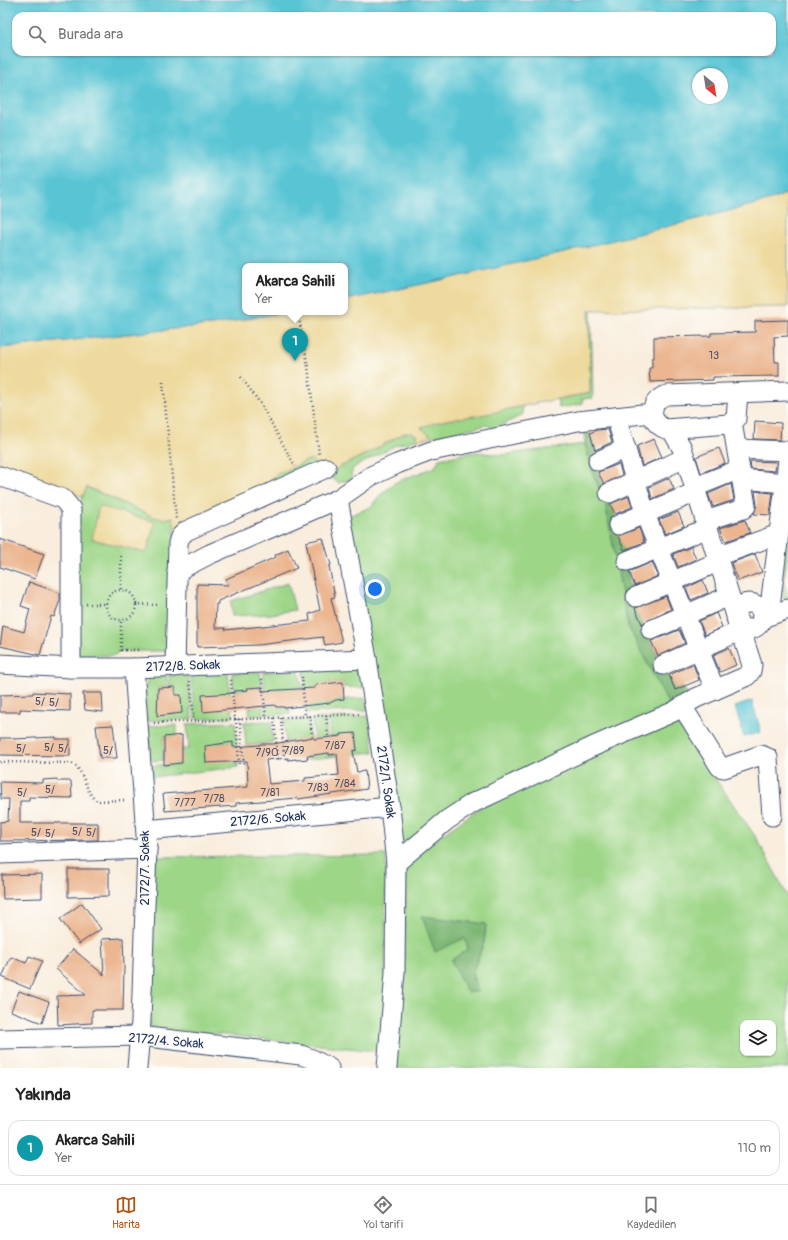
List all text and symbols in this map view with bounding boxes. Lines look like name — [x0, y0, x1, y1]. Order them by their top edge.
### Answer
search box — [12, 12, 776, 56]
icon: search — [26, 23, 48, 45]
text: Burada ara — [58, 25, 123, 44]
north arrow — [692, 68, 728, 104]
popup — [242, 263, 348, 315]
text: Akarca Sahili — [255, 272, 335, 291]
text: Yer — [255, 291, 273, 307]
pin: 1 — [282, 328, 308, 361]
house number: 13 — [709, 349, 719, 362]
your location — [365, 579, 385, 599]
street label: 2172/8. Sokak — [145, 657, 221, 675]
house number: 5/ — [35, 695, 45, 708]
house number: 5/ — [49, 696, 59, 709]
house number: 7/87 — [324, 739, 346, 752]
house number: 5/ — [44, 741, 54, 754]
house number: 5/ — [16, 742, 26, 755]
house number: 5/ — [58, 742, 68, 755]
house number: 5/ — [103, 744, 113, 757]
house number: 7/89 — [284, 744, 305, 757]
street label: 2172/1. Sokak — [373, 745, 399, 820]
house number: 7/90 — [256, 746, 278, 759]
house number: 7/84 — [334, 777, 356, 790]
house number: 7/83 — [307, 781, 329, 794]
house number: 5/ — [45, 783, 55, 796]
house number: 5/ — [17, 786, 27, 799]
house number: 7/81 — [260, 786, 280, 799]
house number: 7/78 — [203, 792, 225, 805]
house number: 7/77 — [174, 796, 196, 809]
street label: 2172/6. Sokak — [230, 808, 307, 830]
house number: 5/ — [72, 825, 82, 838]
house number: 5/ — [31, 826, 41, 839]
house number: 5/ — [86, 826, 96, 839]
house number: 5/ — [45, 827, 55, 840]
street label: 2172/7. Sokak — [137, 830, 153, 906]
map controls — [740, 1020, 776, 1056]
button: layers — [740, 1020, 776, 1056]
street label: 2172/4. Sokak — [128, 1030, 205, 1052]
text: Yakında — [16, 1084, 71, 1105]
text: Akarca Sahili — [55, 1131, 134, 1150]
text: 1 — [27, 1140, 33, 1156]
text: 110 m — [738, 1140, 771, 1156]
text: Yer — [55, 1150, 72, 1166]
tab: Harita — [112, 1194, 140, 1231]
tab: Yol tarifi — [364, 1194, 403, 1231]
tab: Kaydedilen — [627, 1194, 676, 1231]

